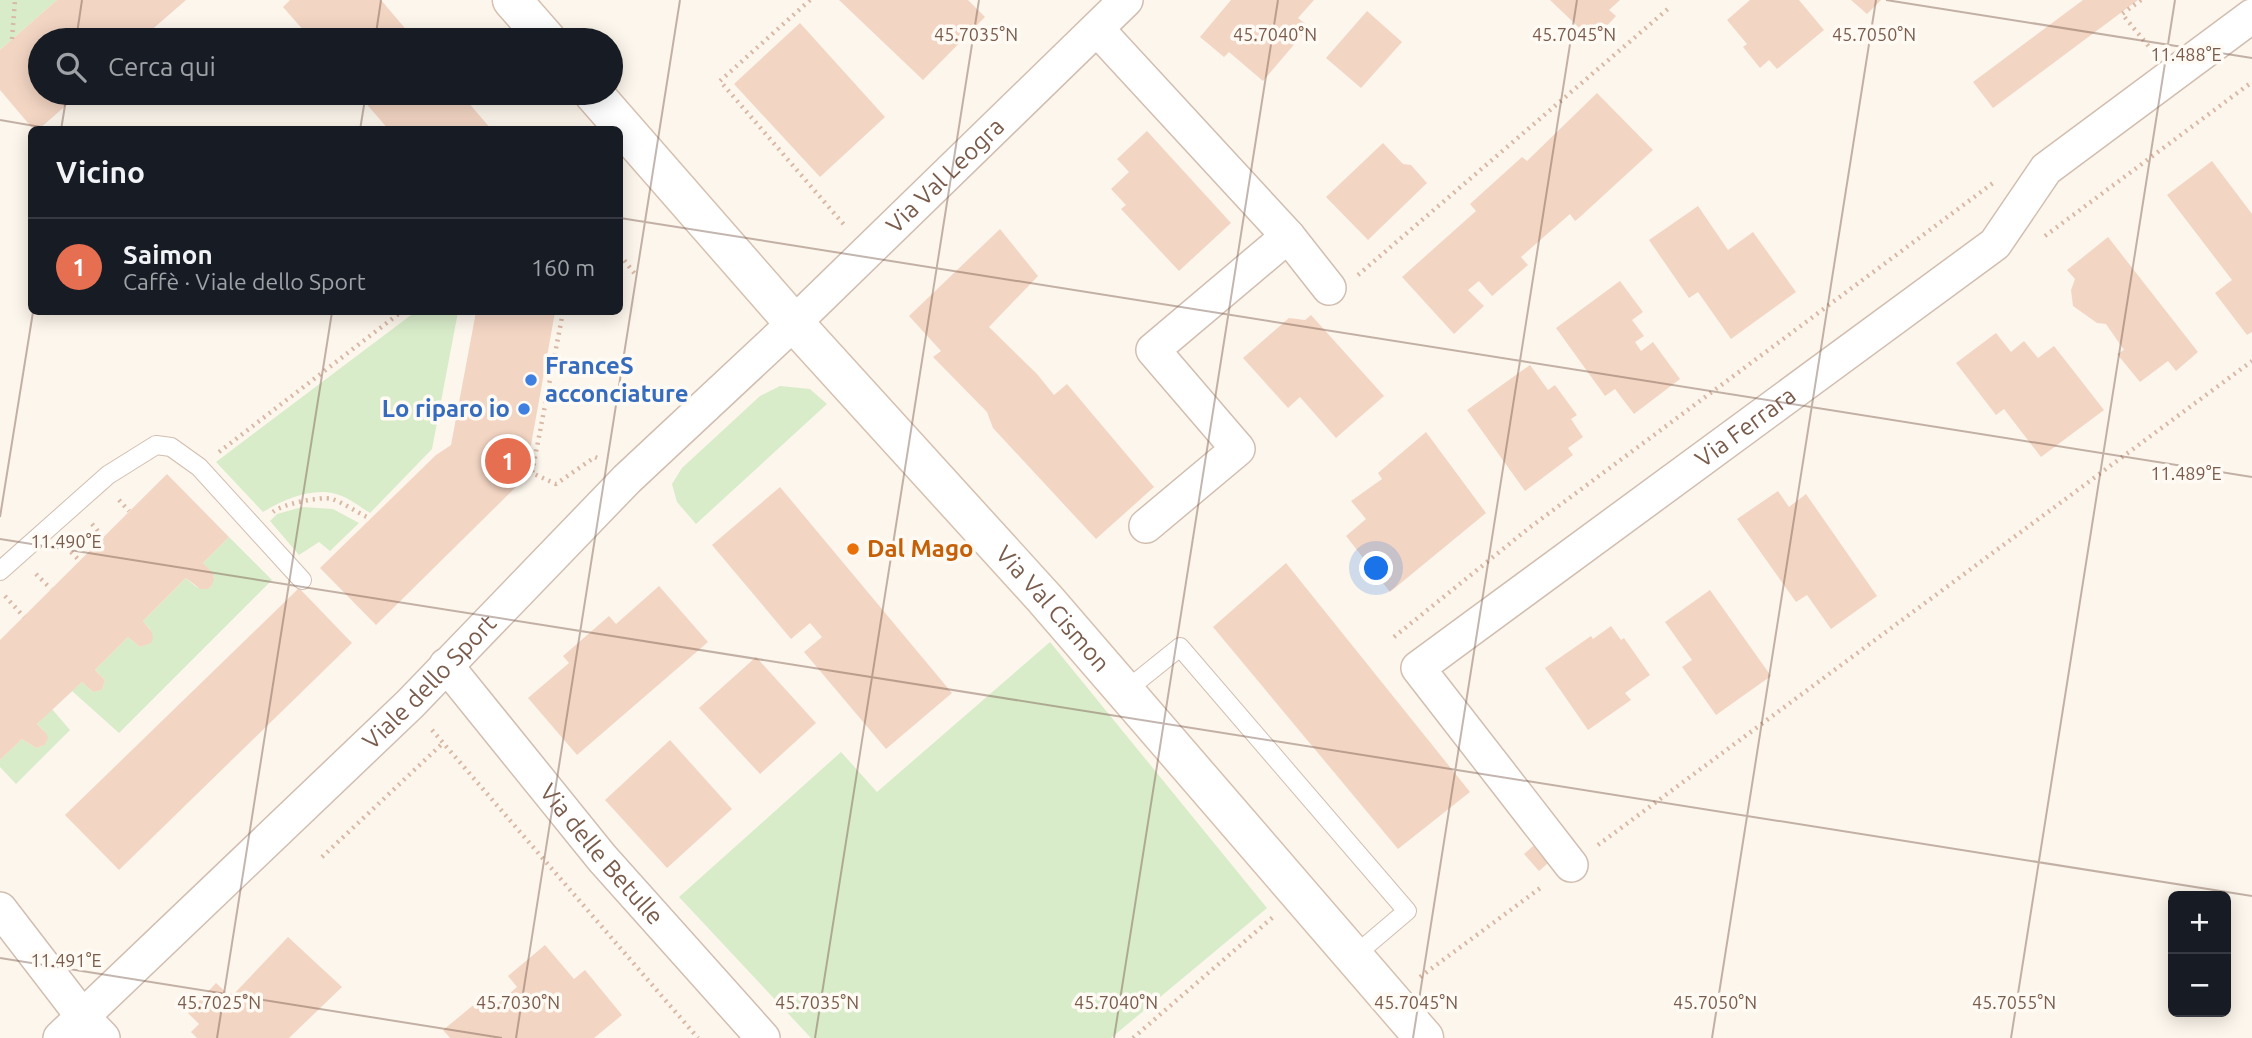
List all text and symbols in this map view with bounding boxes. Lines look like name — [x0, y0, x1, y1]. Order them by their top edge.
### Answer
text: 45.7035°N — [934, 24, 1018, 44]
text: 45.7040°N — [1233, 24, 1317, 44]
text: 45.7045°N — [1532, 24, 1616, 44]
text: 45.7050°N — [1832, 24, 1916, 44]
search box — [28, 28, 623, 105]
text: 11.488°E — [2150, 44, 2222, 64]
icon: search — [52, 48, 90, 86]
text: Cerca qui — [108, 52, 216, 81]
street label: Via Val Leogra — [881, 112, 1009, 239]
text: Vicino — [56, 155, 145, 189]
text: Saimon — [123, 240, 213, 269]
text: 1 — [73, 255, 85, 280]
text: 160 m — [531, 255, 595, 280]
text: Caffè · Viale dello Sport — [123, 269, 366, 294]
place label: FranceS acconciature — [545, 352, 689, 407]
marker: FranceS acconciature — [523, 372, 539, 388]
street label: Via Ferrara — [1690, 381, 1801, 473]
place label: Lo riparo io — [382, 395, 510, 422]
marker: Lo riparo io — [516, 401, 532, 417]
pin: 1 — [485, 435, 531, 487]
text: 11.489°E — [2150, 463, 2222, 483]
text: 11.490°E — [30, 531, 102, 551]
place label: Dal Mago — [867, 535, 973, 562]
street label: Via Val Cismon — [991, 540, 1115, 677]
marker: Dal Mago — [845, 541, 861, 557]
your location — [1359, 551, 1393, 585]
street label: Viale dello Sport — [357, 609, 502, 755]
street label: Via delle Betulle — [535, 778, 669, 930]
map controls — [2168, 891, 2231, 1017]
button: + — [2168, 891, 2231, 954]
text: 11.491°E — [30, 950, 102, 970]
button: − — [2168, 954, 2231, 1017]
text: 45.7025°N — [177, 992, 261, 1012]
text: 45.7030°N — [476, 992, 560, 1012]
text: 45.7035°N — [775, 992, 859, 1012]
text: 45.7040°N — [1074, 992, 1158, 1012]
text: 45.7045°N — [1374, 992, 1458, 1012]
text: 45.7050°N — [1673, 992, 1757, 1012]
text: 45.7055°N — [1972, 992, 2056, 1012]

